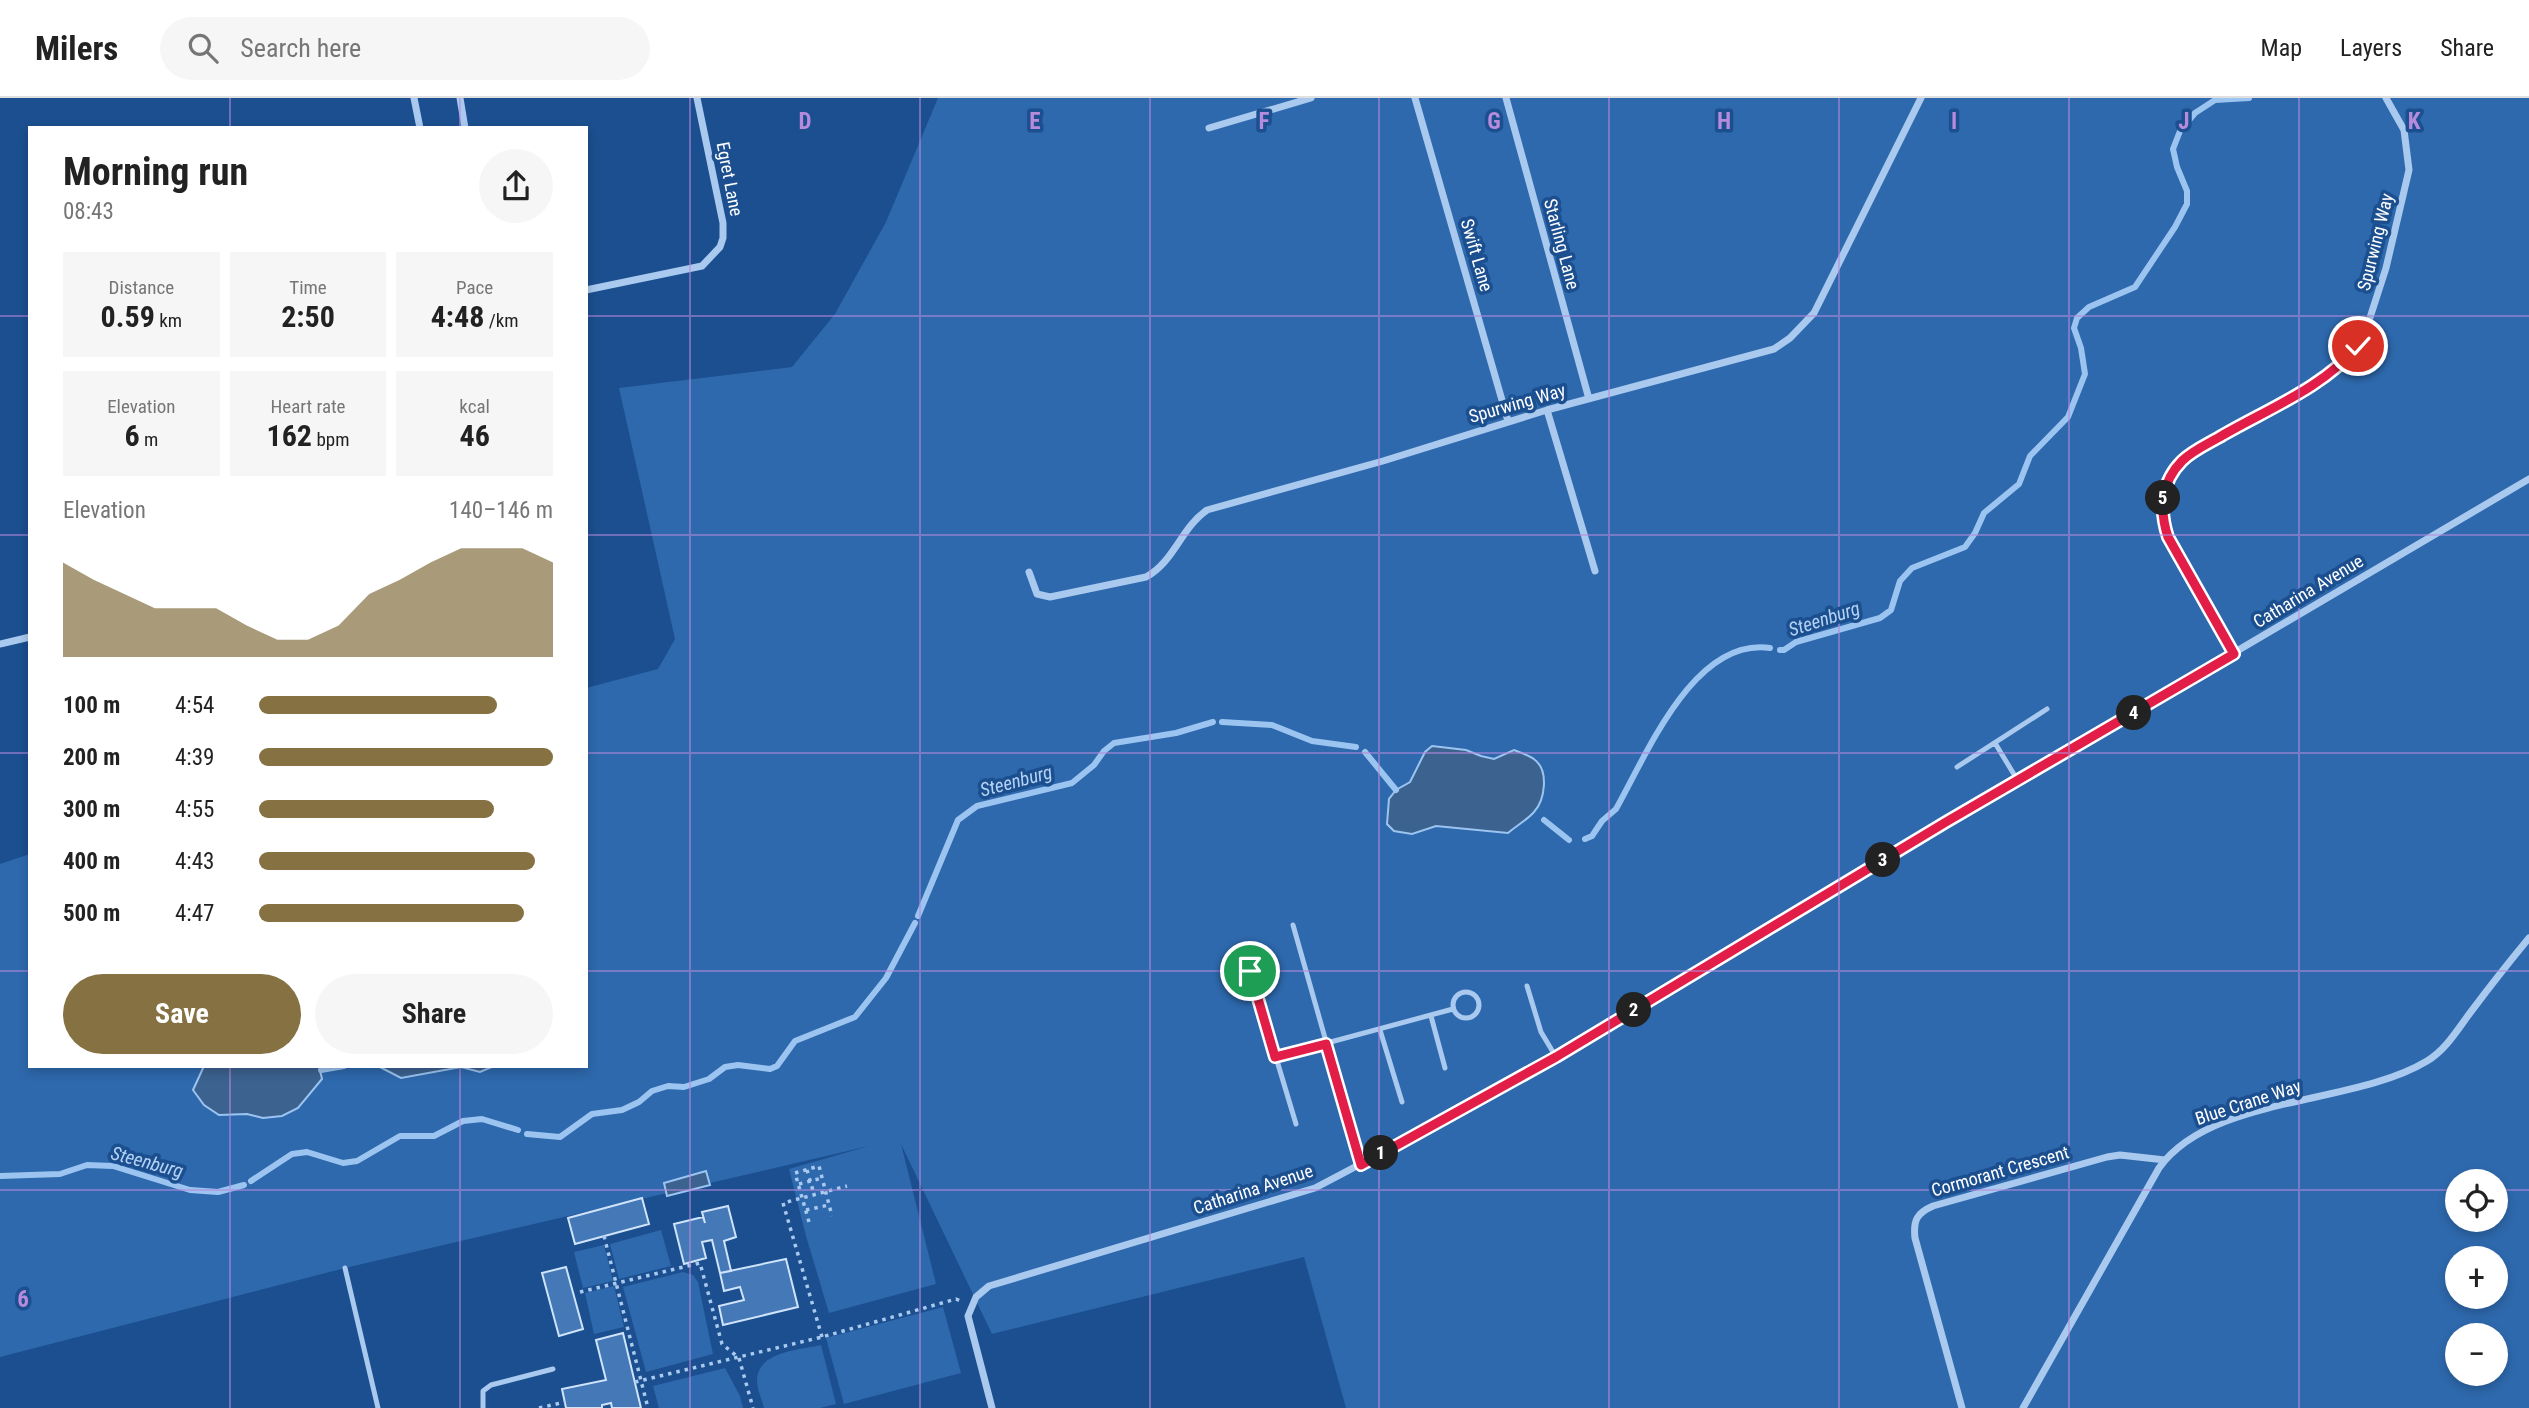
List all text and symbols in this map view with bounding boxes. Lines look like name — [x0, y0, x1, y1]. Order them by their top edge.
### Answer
search box — [160, 17, 650, 80]
text: Milers — [35, 29, 118, 68]
icon: search — [184, 29, 222, 67]
text: Search here — [240, 33, 361, 63]
text: Map — [2261, 34, 2302, 62]
text: Layers — [2340, 34, 2402, 62]
text: Share — [2440, 34, 2494, 62]
text: D — [799, 108, 812, 135]
text: E — [1029, 108, 1041, 135]
text: F — [1259, 108, 1270, 135]
text: G — [1487, 108, 1501, 135]
text: H — [1717, 108, 1731, 135]
text: I — [1951, 108, 1957, 135]
text: J — [2178, 108, 2190, 135]
text: K — [2408, 108, 2421, 135]
street label: Egret Lane — [713, 140, 747, 218]
button: share — [479, 149, 553, 223]
text: Morning run — [63, 150, 248, 194]
street label: Spurwing Way — [2353, 191, 2397, 293]
street label: Starling Lane — [1540, 196, 1584, 292]
text: 08:43 — [63, 198, 114, 225]
street label: Swift Lane — [1457, 216, 1497, 294]
text: Distance — [109, 276, 174, 299]
text: Time — [289, 276, 327, 299]
text: Pace — [456, 276, 493, 299]
text: 0.59 — [101, 299, 155, 334]
text: 2:50 — [281, 299, 335, 334]
text: 4:48 — [431, 299, 484, 334]
text: km — [155, 309, 182, 332]
text: /km — [484, 309, 519, 332]
pin — [2328, 316, 2388, 376]
icon: check — [2339, 327, 2377, 365]
street label: Spurwing Way — [1466, 379, 1568, 427]
text: Elevation — [107, 395, 176, 418]
text: Heart rate — [270, 395, 346, 418]
text: kcal — [459, 395, 490, 418]
text: 6 — [124, 418, 140, 453]
text: 162 — [267, 418, 312, 453]
text: 46 — [460, 418, 490, 453]
text: m — [140, 428, 158, 451]
text: bpm — [312, 428, 349, 451]
pin: 5 — [2146, 480, 2180, 516]
text: 5 — [2158, 486, 2167, 509]
text: Elevation — [63, 497, 146, 524]
text: 140–146 m — [449, 497, 553, 524]
street label: Catharina Avenue — [2249, 550, 2367, 632]
water label: Steenburg — [1785, 597, 1863, 641]
text: 100 m — [63, 692, 120, 719]
text: 4:54 — [175, 692, 214, 719]
pin: 4 — [2116, 696, 2152, 730]
text: 4 — [2129, 701, 2138, 724]
text: 200 m — [63, 744, 120, 771]
text: 4:39 — [175, 744, 214, 771]
water label: Steenburg — [977, 760, 1055, 802]
text: 300 m — [63, 796, 120, 823]
text: 4:55 — [175, 796, 214, 823]
pin: 3 — [1866, 842, 1900, 878]
text: 400 m — [63, 848, 120, 875]
text: 4:43 — [175, 848, 214, 875]
text: 3 — [1878, 848, 1887, 871]
text: 500 m — [63, 900, 120, 927]
text: 4:47 — [175, 900, 214, 927]
pin — [1220, 941, 1280, 1001]
icon: arrive — [1231, 952, 1269, 990]
button: Save — [63, 974, 301, 1054]
button: Share — [315, 974, 553, 1054]
pin: 2 — [1616, 992, 1652, 1028]
text: 2 — [1629, 998, 1638, 1021]
street label: Blue Crane Way — [2192, 1075, 2304, 1129]
pin: 1 — [1364, 1136, 1398, 1170]
water label: Steenburg — [108, 1141, 186, 1183]
text: 1 — [1376, 1141, 1385, 1164]
street label: Cormorant Crescent — [1929, 1141, 2071, 1201]
street label: Catharina Avenue — [1191, 1160, 1315, 1218]
map controls — [2445, 1169, 2508, 1386]
button: locate — [2445, 1169, 2508, 1232]
button: + — [2445, 1246, 2508, 1309]
text: 6 — [17, 1286, 29, 1313]
button: − — [2445, 1323, 2508, 1386]

